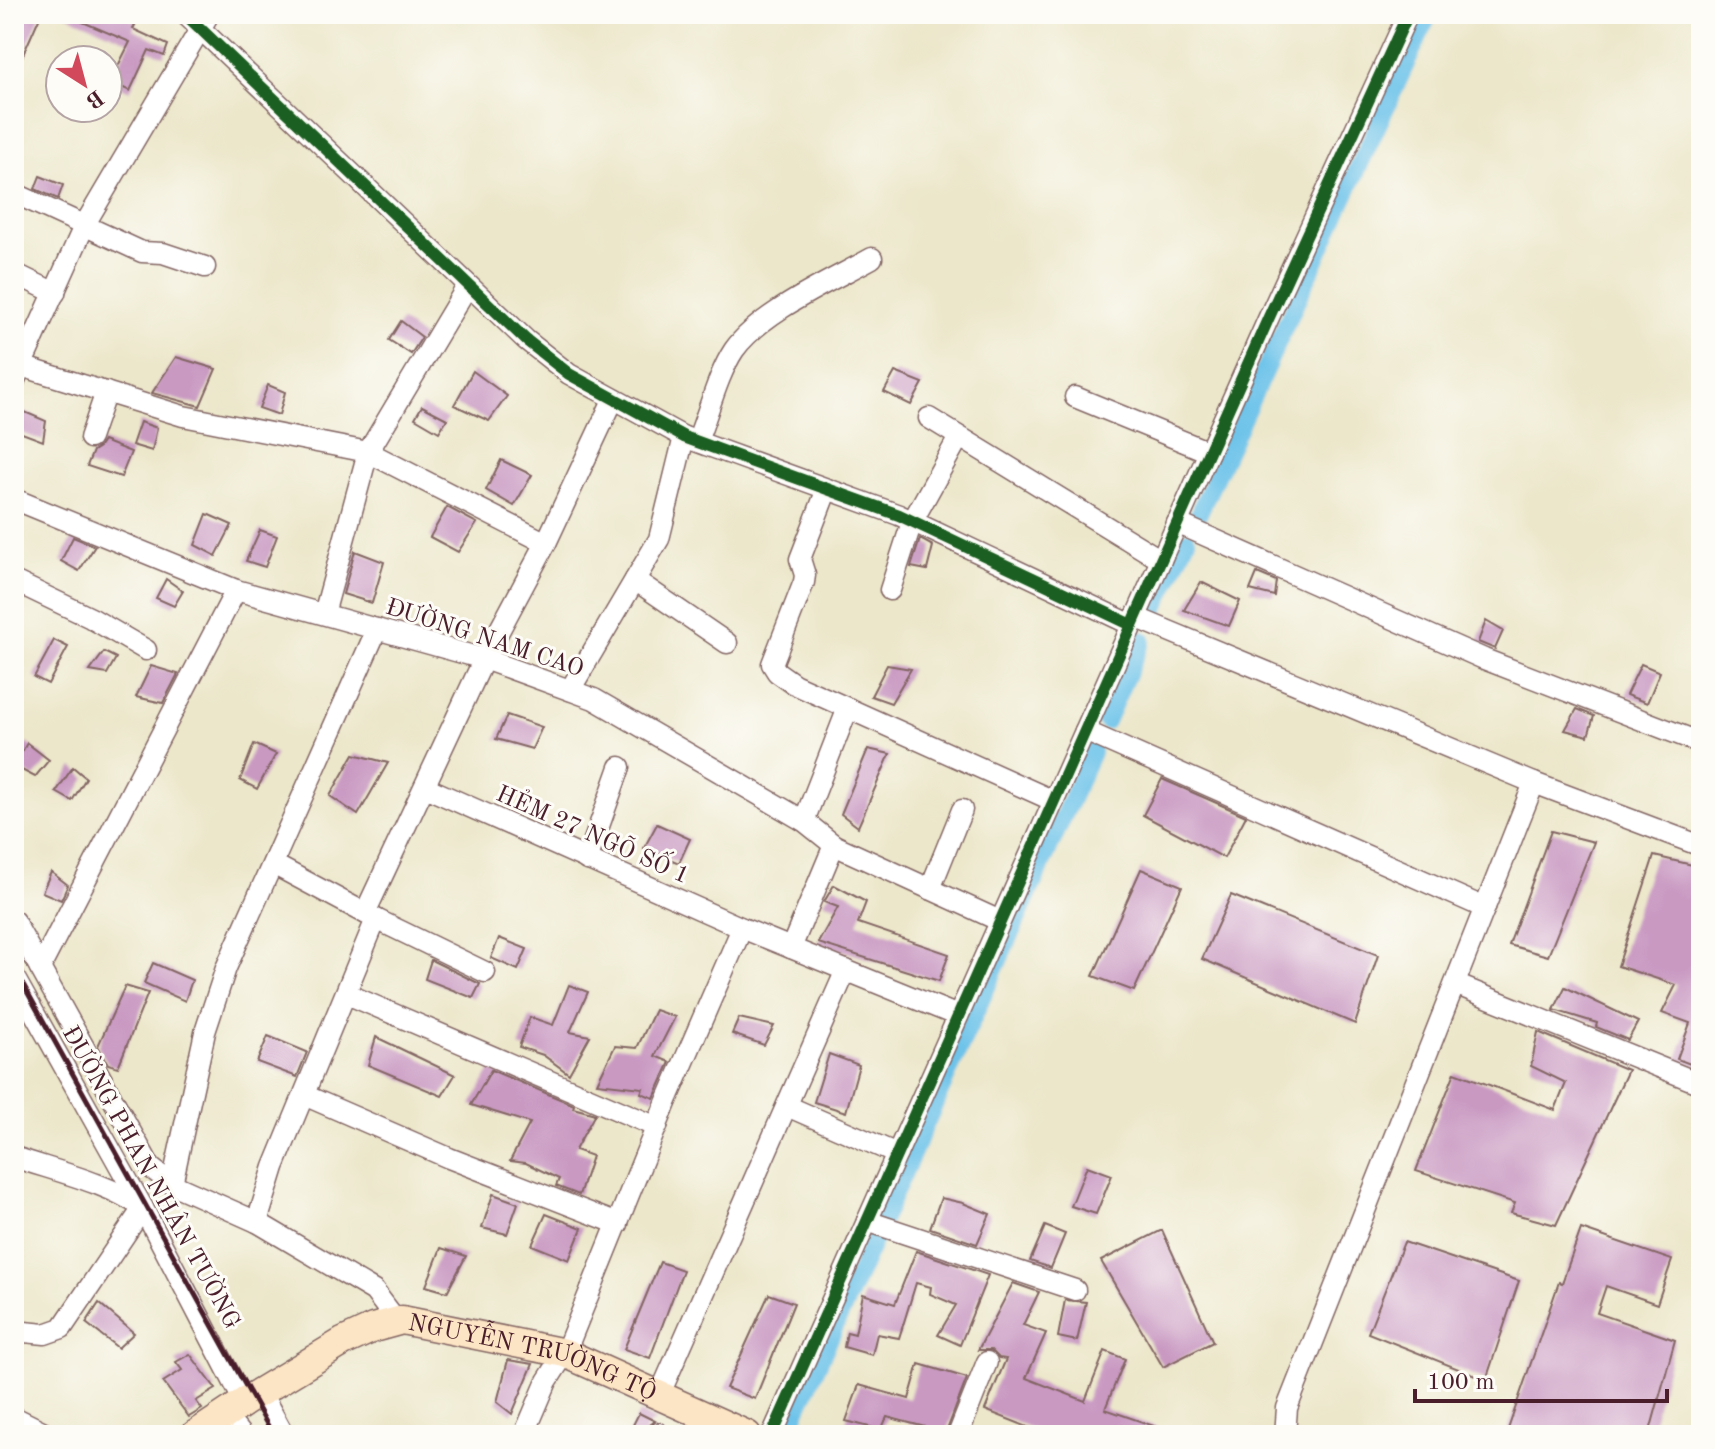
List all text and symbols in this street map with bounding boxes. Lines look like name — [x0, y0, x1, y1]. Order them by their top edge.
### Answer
north arrow — [44, 44, 124, 124]
text: B — [82, 85, 107, 112]
street label: ĐƯỜNG NAM CAO — [382, 591, 588, 682]
street label: HẺM 27 NGÕ SỐ 1 — [492, 776, 695, 889]
street label: ĐƯỜNG PHAN NHÂN TƯỜNG — [57, 1020, 248, 1333]
street label: NGUYỄN TRƯỜNG TỘ — [406, 1312, 661, 1406]
scale bar — [1415, 1353, 1667, 1403]
text: 100 m — [1427, 1371, 1495, 1395]

